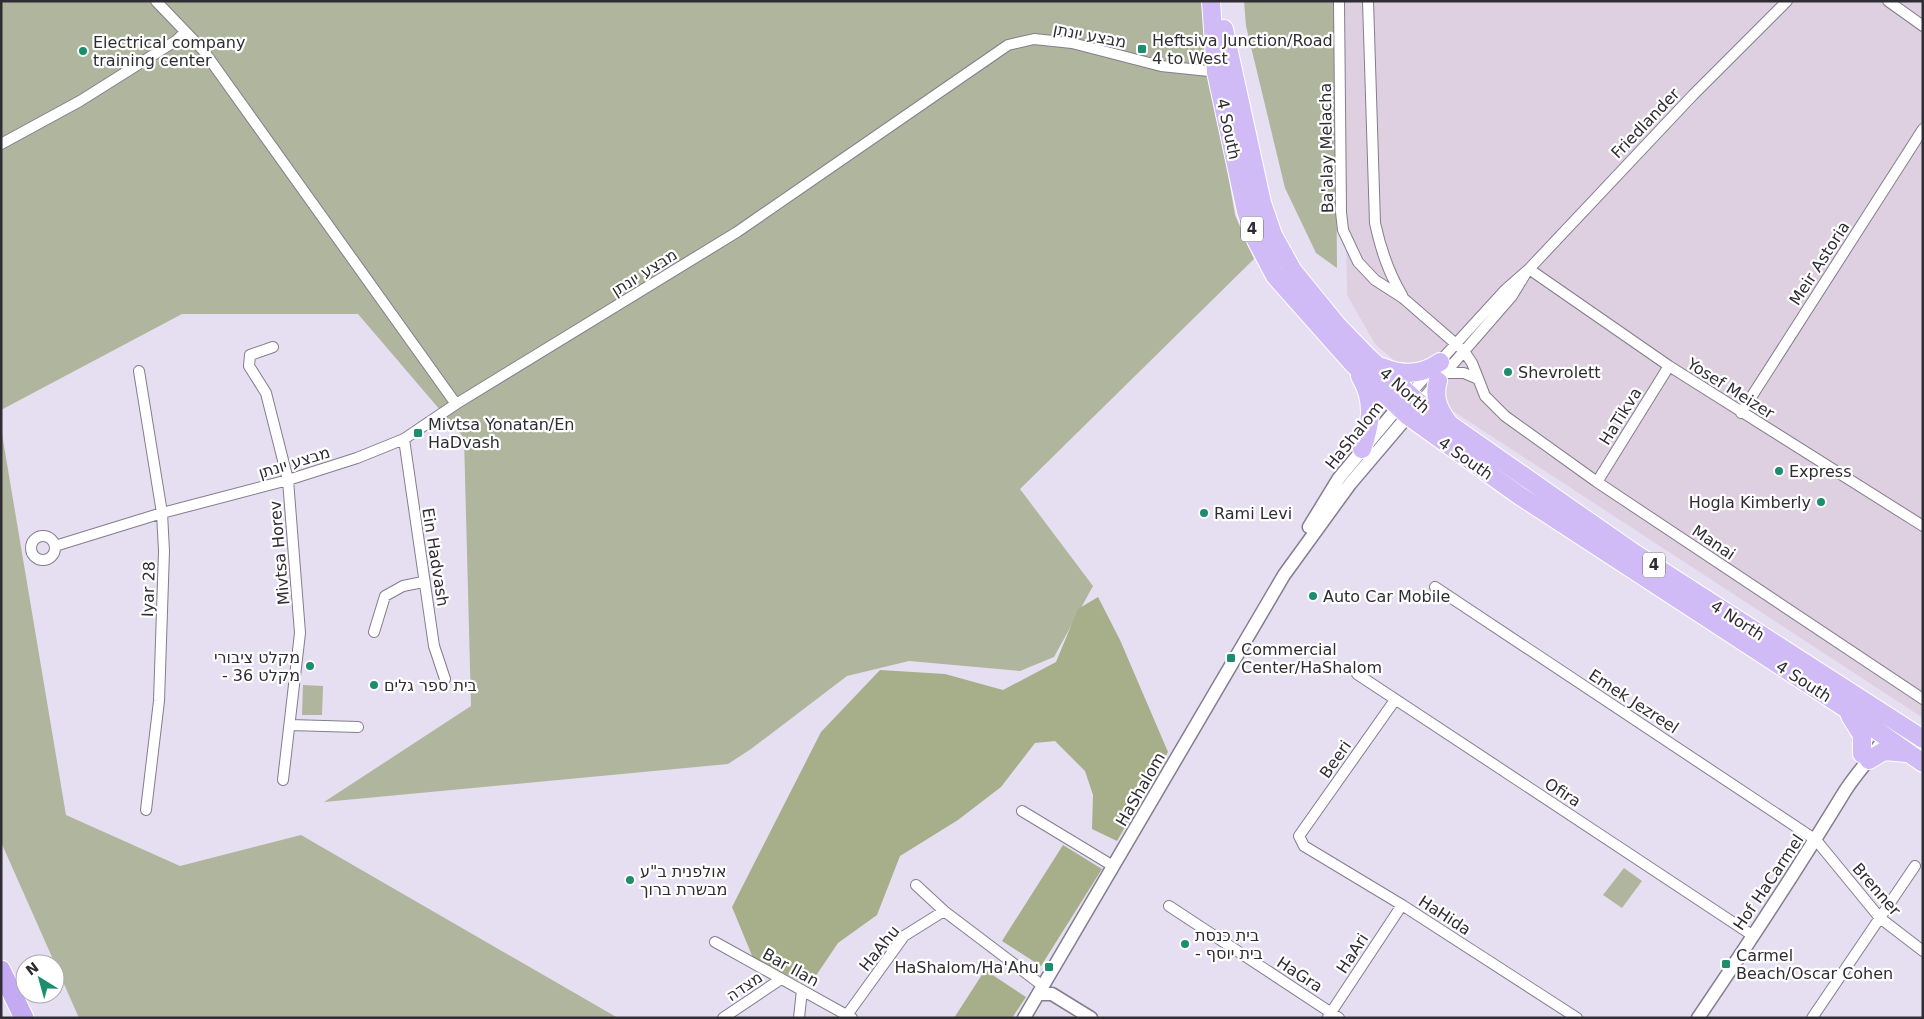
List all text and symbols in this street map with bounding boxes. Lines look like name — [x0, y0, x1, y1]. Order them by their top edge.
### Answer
street label: מבצע יונתן — [1052, 19, 1128, 52]
place label: Heftsiva Junction/Road 4 to West — [1152, 31, 1333, 68]
place label: Electrical company training center — [93, 33, 245, 70]
marker: Heftsiva Junction/Road 4 to West — [1136, 43, 1148, 55]
marker: Electrical company training center — [77, 45, 89, 57]
street label: Ba'alay Melacha — [1316, 83, 1337, 213]
street label: Friedlander — [1607, 84, 1684, 162]
street label: 4 South — [1213, 97, 1244, 161]
road number: 4 — [1241, 216, 1263, 242]
street label: Meir Astoria — [1785, 218, 1854, 309]
street label: מבצע יונתן — [608, 245, 681, 300]
street label: Yosef Meizer — [1683, 354, 1778, 423]
place label: Shevrolett — [1518, 363, 1600, 382]
street label: 4 North — [1376, 364, 1434, 417]
marker: Shevrolett — [1502, 366, 1514, 378]
street label: HaTikva — [1595, 384, 1645, 448]
street label: HaShalom — [1321, 398, 1387, 473]
place label: Mivtsa Yonatan/En HaDvash — [428, 415, 574, 452]
marker: Mivtsa Yonatan/En HaDvash — [412, 427, 424, 439]
street label: 4 South — [1435, 433, 1496, 484]
street label: מבצע יונתן — [256, 443, 332, 482]
place label: Express — [1789, 462, 1851, 481]
marker: Express — [1773, 465, 1785, 477]
place label: Hogla Kimberly — [1689, 493, 1811, 512]
marker: Hogla Kimberly — [1815, 496, 1827, 508]
street label: Mivtsa Horev — [265, 500, 294, 606]
place label: Rami Levi — [1214, 504, 1292, 523]
street label: Ein Hadvash — [418, 506, 453, 608]
marker: Rami Levi — [1198, 507, 1210, 519]
street label: Manai — [1689, 521, 1739, 564]
road number: 4 — [1643, 552, 1665, 578]
street label: Iyar 28 — [138, 561, 159, 617]
place label: Auto Car Mobile — [1323, 587, 1450, 606]
marker: Auto Car Mobile — [1307, 590, 1319, 602]
street label: 4 North — [1707, 596, 1768, 645]
place label: Commercial Center/HaShalom — [1241, 640, 1382, 677]
place label: מקלט ציבורי - מקלט 36 — [214, 648, 300, 685]
marker: Commercial Center/HaShalom — [1225, 652, 1237, 664]
street label: 4 South — [1773, 657, 1835, 706]
marker: מקלט ציבורי - מקלט 36 — [304, 660, 316, 672]
street label: Emek Jezreel — [1585, 665, 1682, 737]
place label: בית ספר גלים — [384, 676, 477, 695]
marker: בית ספר גלים — [368, 679, 380, 691]
street label: Beeri — [1316, 737, 1355, 782]
street label: HaShalom — [1112, 749, 1169, 829]
street label: Ofira — [1541, 774, 1584, 811]
street label: Hof HaCarmel — [1729, 831, 1807, 934]
street label: Brenner — [1849, 859, 1905, 920]
place label: אולפנית ב"ע מבשרת ברוך — [640, 862, 727, 899]
marker: אולפנית ב"ע מבשרת ברוך — [624, 874, 636, 886]
street label: HaHida — [1415, 892, 1474, 939]
street label: HaAhu — [855, 922, 903, 975]
place label: בית כנסת - בית יוסף — [1195, 926, 1263, 963]
street label: HaAri — [1333, 930, 1372, 977]
marker: בית כנסת - בית יוסף — [1179, 938, 1191, 950]
street label: Bar Ilan — [759, 944, 822, 991]
place label: Carmel Beach/Oscar Cohen — [1736, 946, 1893, 983]
street label: HaGra — [1273, 953, 1326, 996]
north arrow — [15, 954, 65, 1004]
place label: HaShalom/Ha'Ahu — [894, 958, 1039, 977]
marker: Carmel Beach/Oscar Cohen — [1720, 958, 1732, 970]
text: N — [23, 959, 42, 979]
marker: HaShalom/Ha'Ahu — [1043, 961, 1055, 973]
street label: מצדה — [723, 967, 766, 1005]

